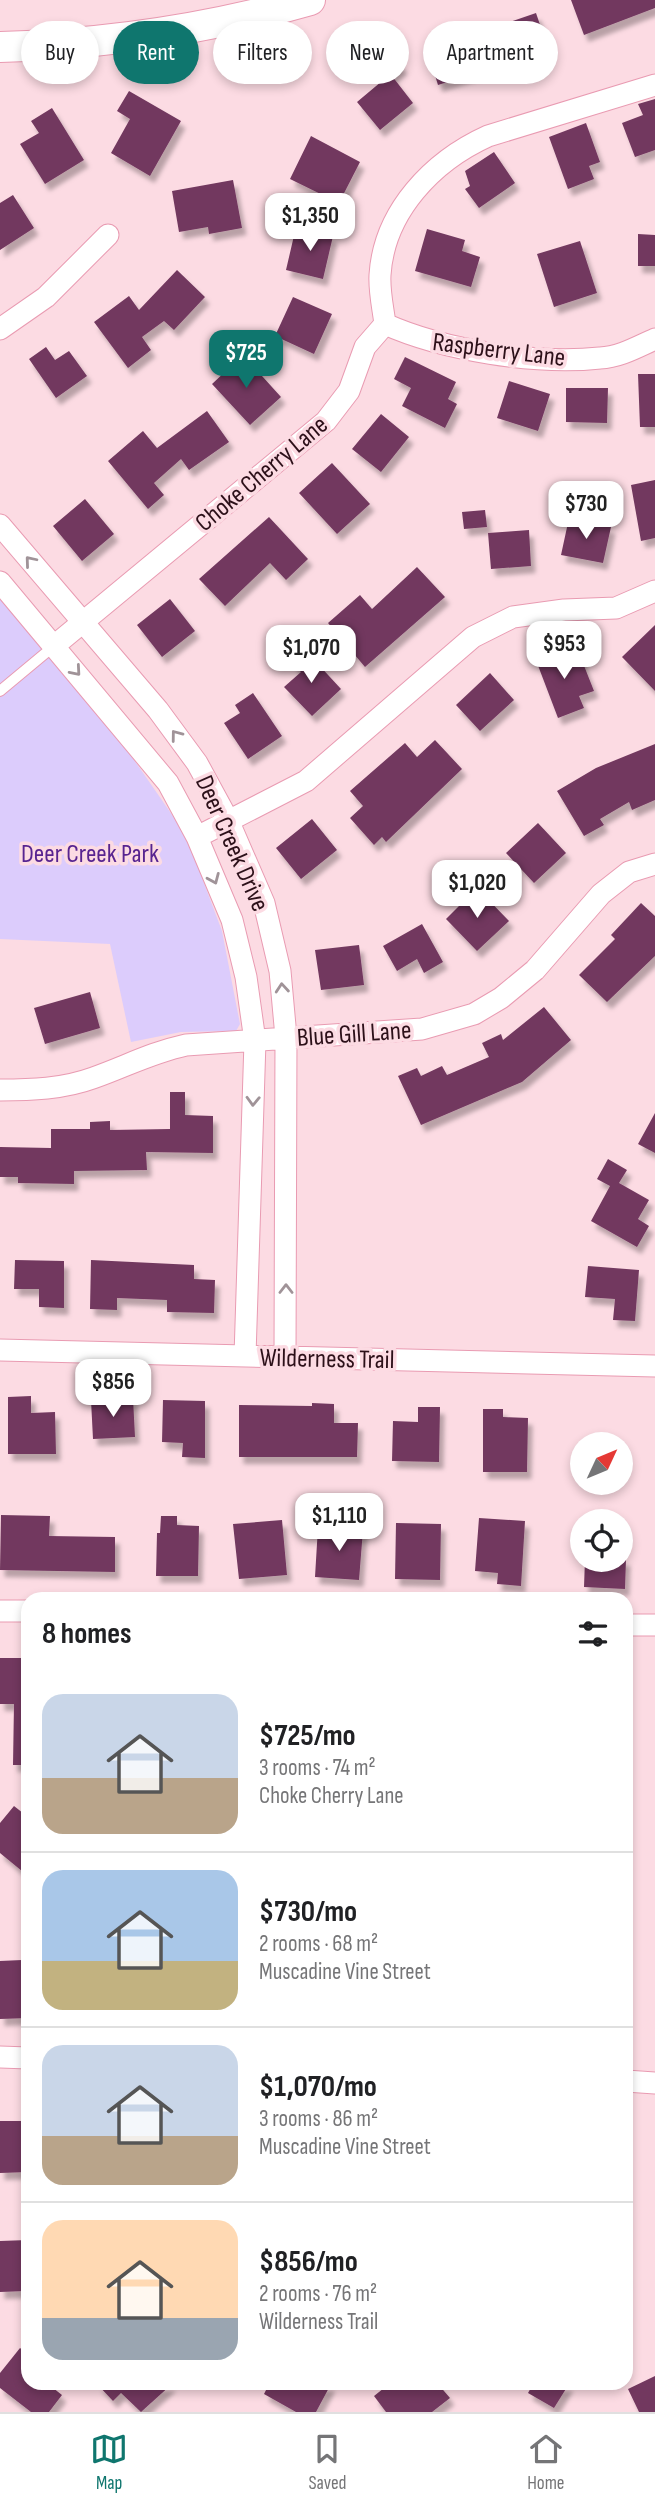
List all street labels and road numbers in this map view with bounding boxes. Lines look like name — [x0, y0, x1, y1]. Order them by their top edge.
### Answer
street label: Raspberry Lane — [431, 327, 567, 374]
street label: Choke Cherry Lane — [189, 410, 334, 539]
street label: Deer Creek Drive — [188, 771, 275, 916]
street label: Blue Gill Lane — [296, 1015, 412, 1054]
street label: Wilderness Trail — [259, 1343, 395, 1376]

